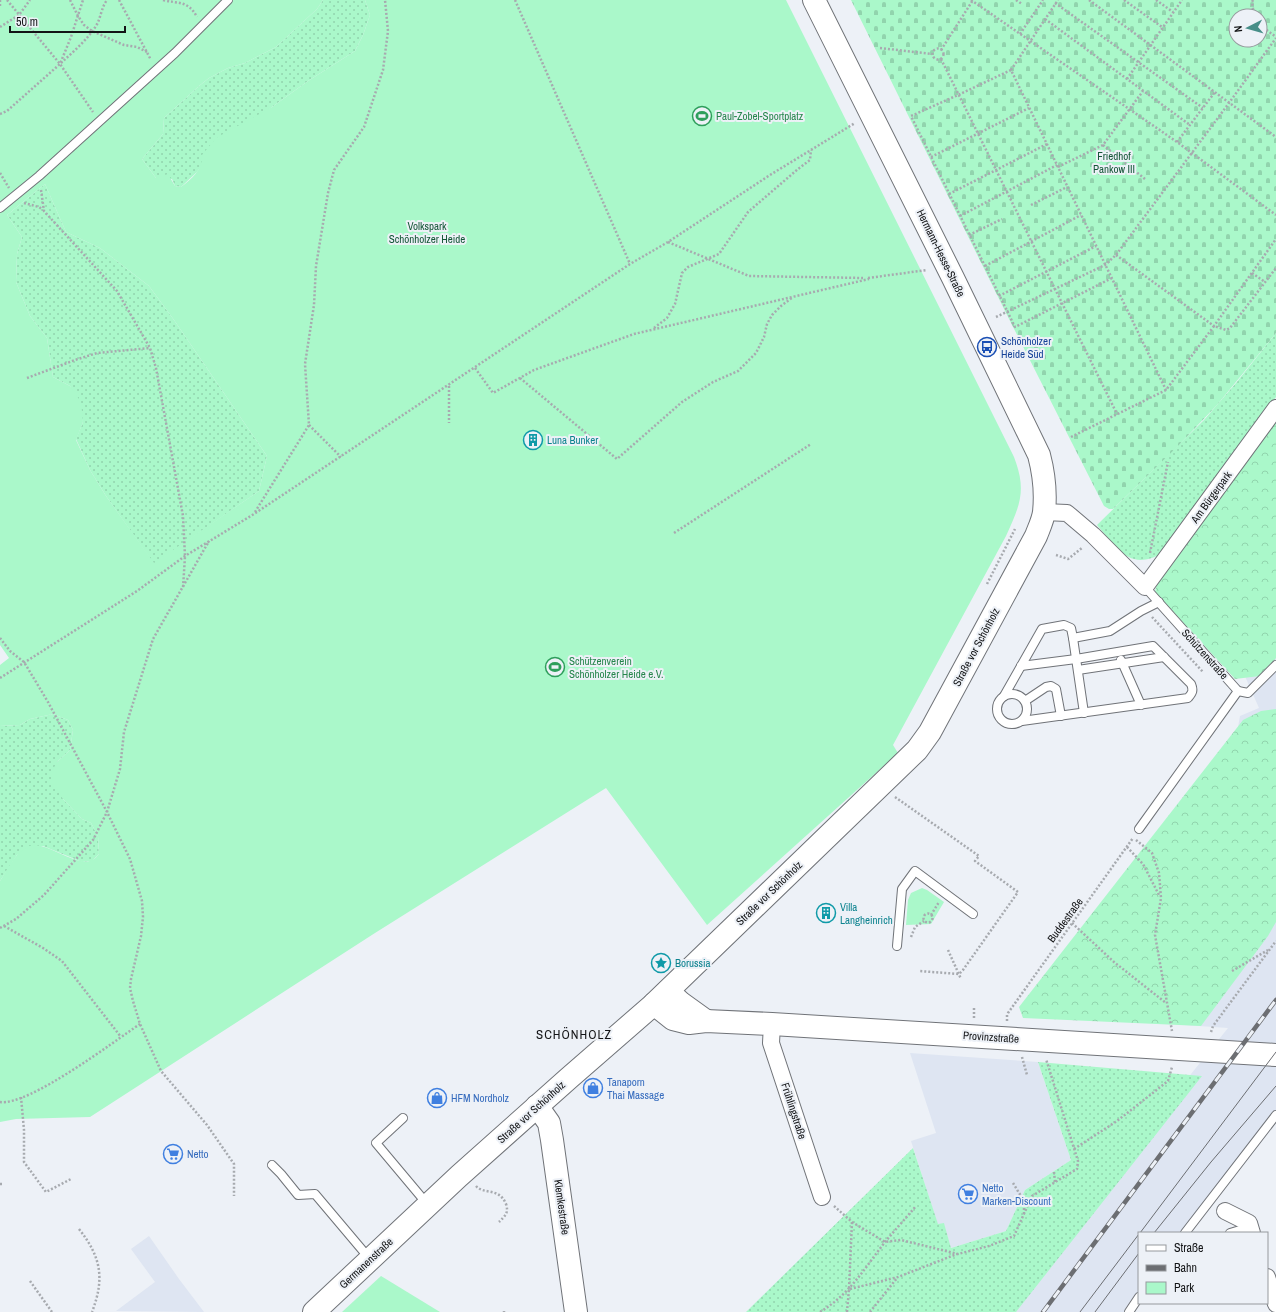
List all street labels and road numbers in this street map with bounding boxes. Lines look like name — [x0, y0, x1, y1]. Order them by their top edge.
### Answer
street label: Hermann-Hesse-Straße — [914, 207, 968, 299]
street label: Am Bürgerpark — [1187, 468, 1235, 526]
street label: Straße vor Schönholz — [949, 605, 1003, 689]
street label: Schützenstraße — [1179, 626, 1231, 682]
street label: Straße vor Schönholz — [733, 857, 805, 928]
street label: Buddestraße — [1044, 895, 1086, 945]
street label: Provinzstraße — [963, 1028, 1019, 1046]
street label: Straße vor Schönholz — [494, 1077, 568, 1146]
street label: Frühlingstraße — [778, 1081, 810, 1141]
street label: Klemkestraße — [551, 1178, 573, 1236]
street label: Germanenstraße — [336, 1235, 396, 1291]

